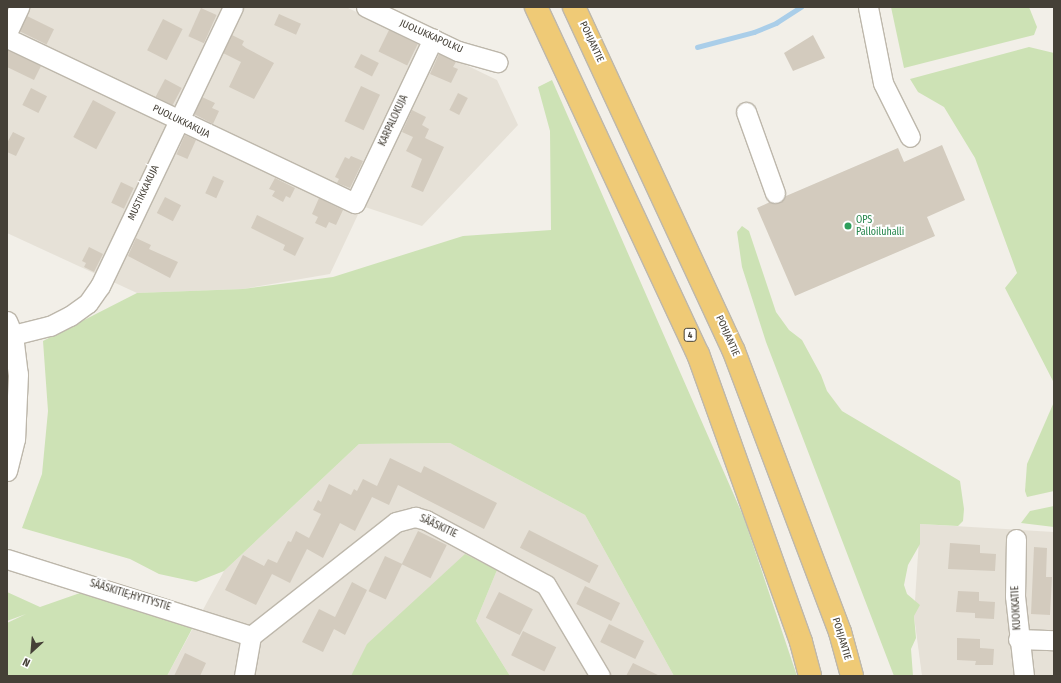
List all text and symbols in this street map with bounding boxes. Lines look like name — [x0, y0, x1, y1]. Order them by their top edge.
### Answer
street label: JUOLUKKAPOLKU — [398, 18, 464, 56]
street label: POHJANTIE — [576, 20, 606, 64]
street label: KARPALOKUJA — [377, 93, 411, 149]
street label: PUOLUKKAKUJA — [150, 103, 212, 141]
street label: MUSTIKKAKUJA — [126, 163, 162, 223]
place label: OPS Palloiluhalli — [856, 214, 904, 238]
marker: OPS Palloiluhalli — [843, 221, 853, 231]
street label: POHJANTIE — [713, 314, 741, 358]
road number: 4 — [683, 328, 697, 342]
street label: SÄÄSKITIE — [417, 513, 459, 541]
street label: SÄÄSKITIE;HYTTYSTIE — [88, 578, 172, 614]
street label: KUOKKATIE — [1010, 585, 1024, 631]
street label: POHJANTIE — [829, 616, 853, 662]
north arrow — [12, 631, 52, 671]
text: N — [21, 655, 32, 670]

